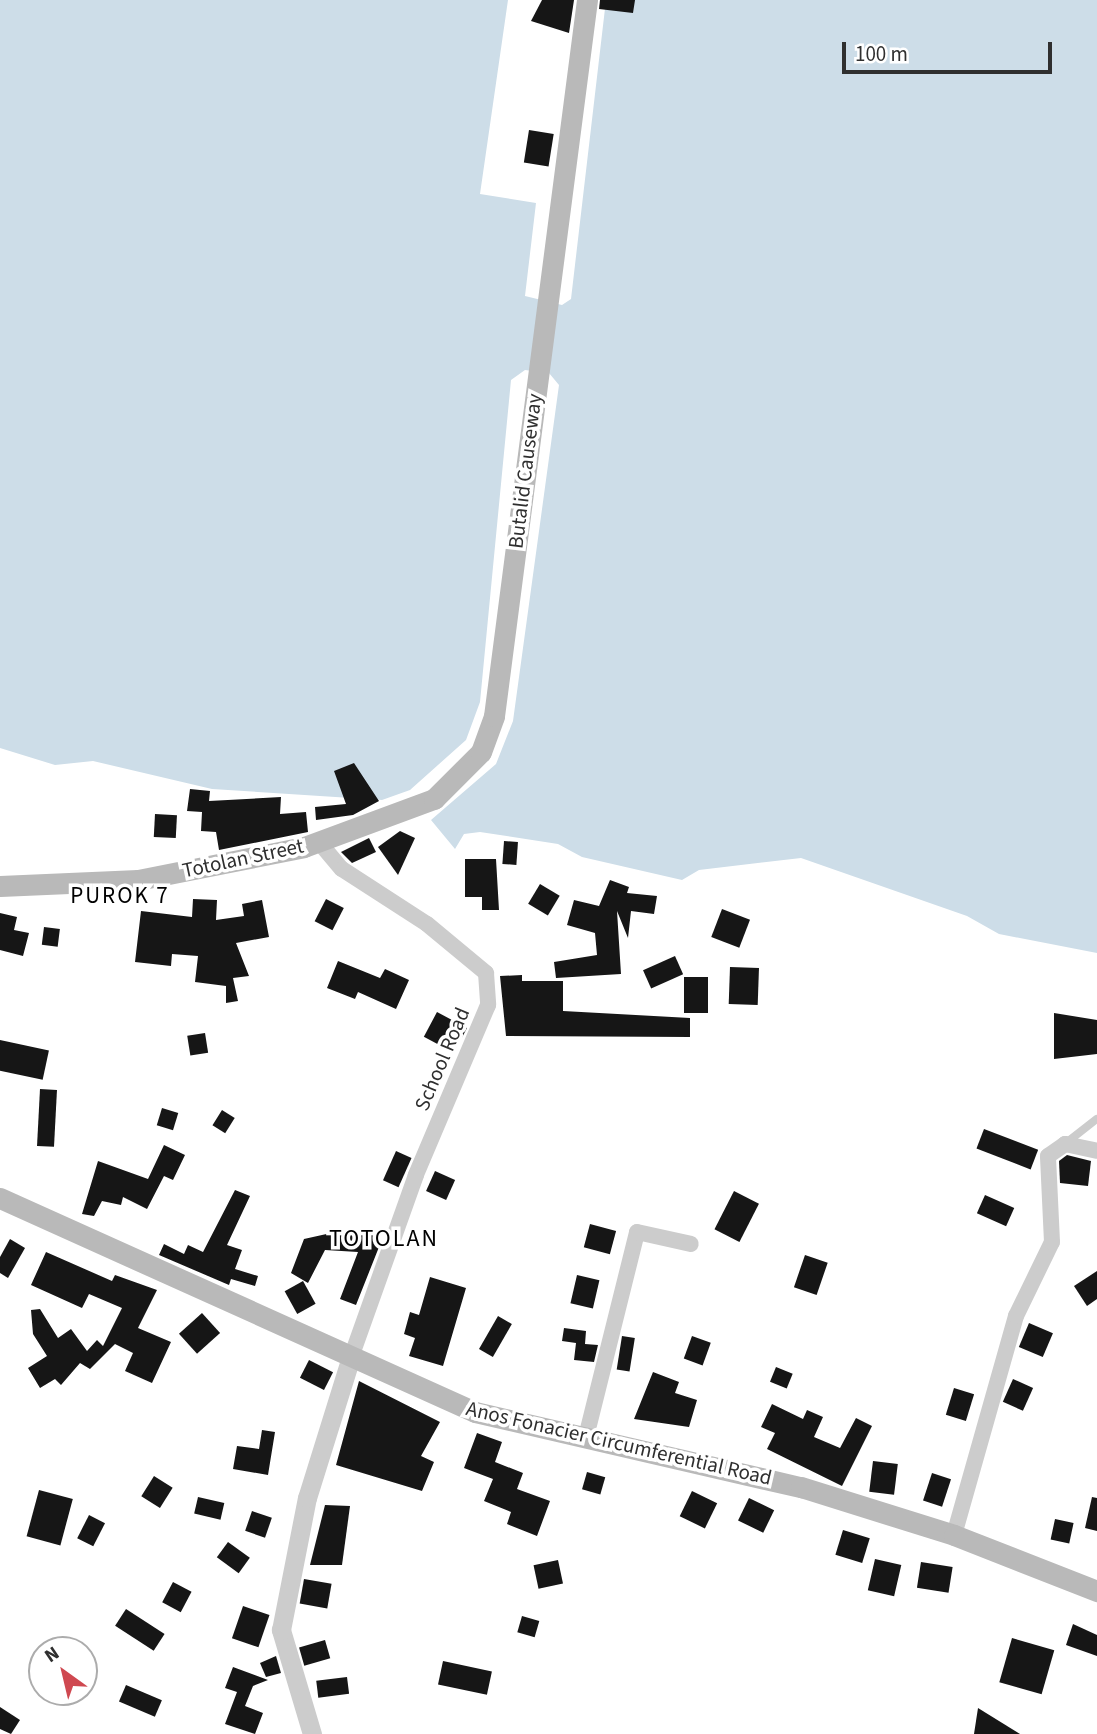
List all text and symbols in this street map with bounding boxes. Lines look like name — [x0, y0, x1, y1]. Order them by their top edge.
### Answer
scale bar — [845, 28, 1055, 72]
text: 100 m — [855, 39, 908, 69]
street label: Butalid Causeway — [503, 392, 547, 550]
street label: Totolan Street — [180, 833, 306, 883]
district label: PUROK 7 — [71, 882, 169, 910]
street label: School Road — [409, 1004, 475, 1114]
district label: TOTOLAN — [330, 1225, 438, 1253]
street label: Anos Fonacier Circumferential Road — [464, 1396, 774, 1490]
north arrow — [28, 1636, 98, 1706]
text: N — [39, 1640, 65, 1670]

